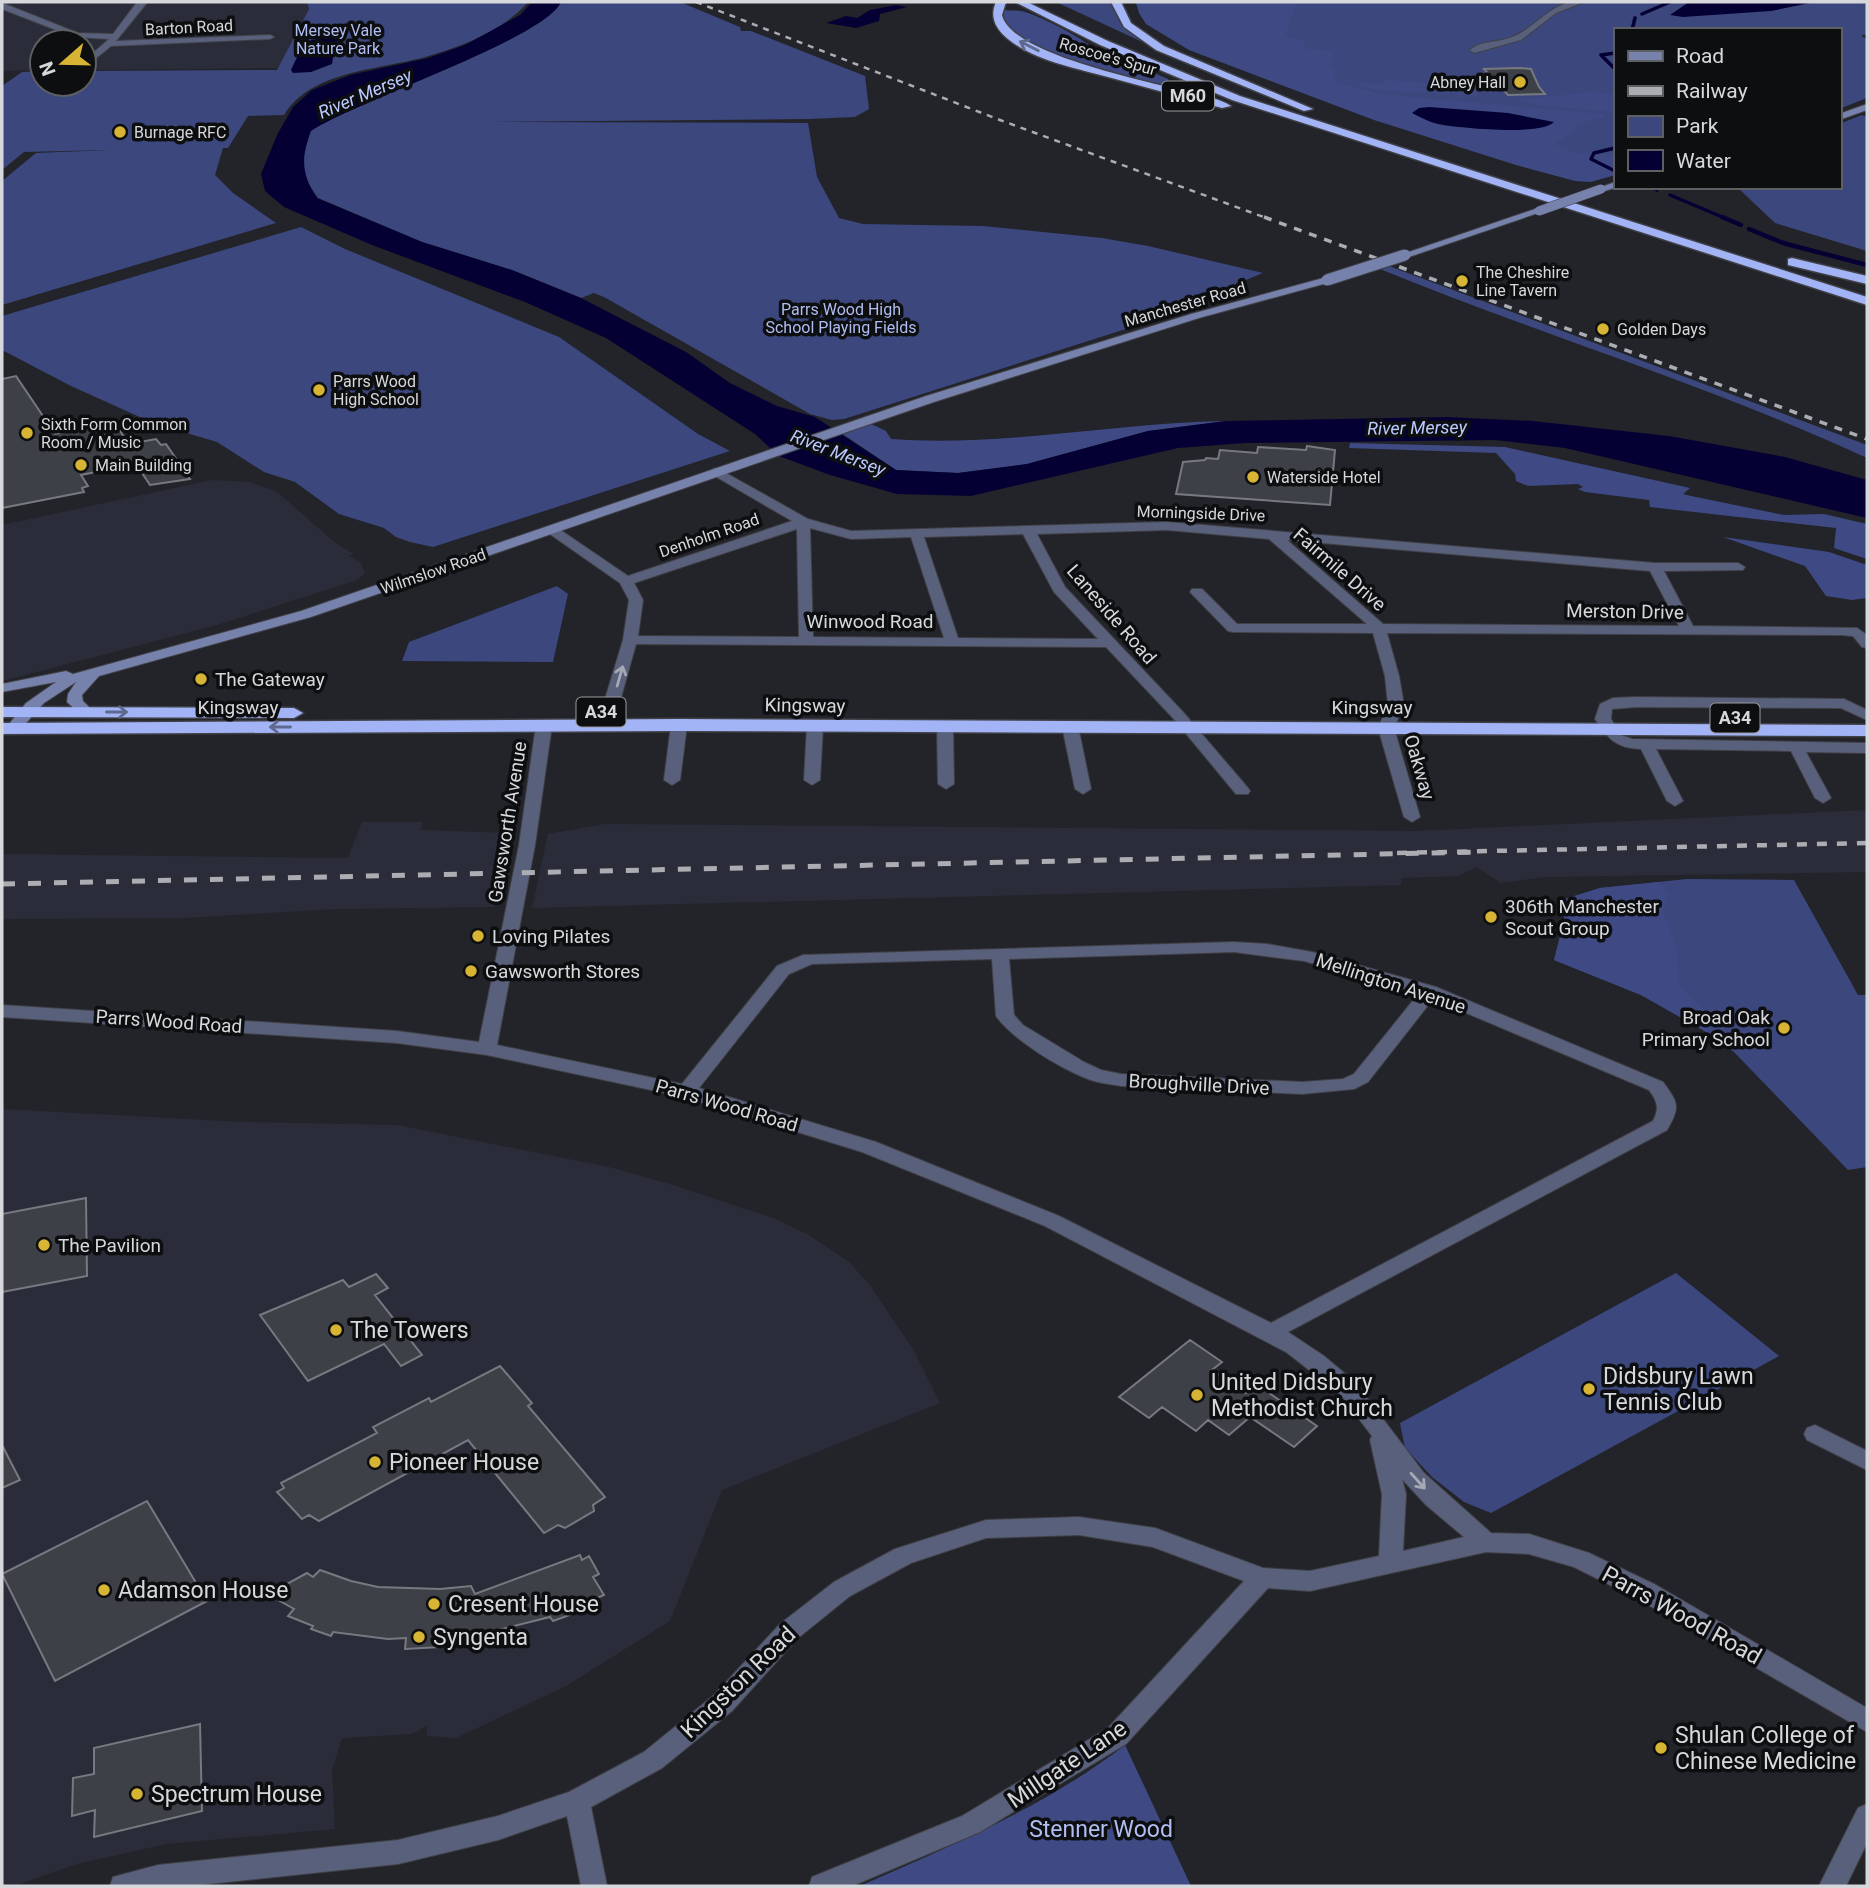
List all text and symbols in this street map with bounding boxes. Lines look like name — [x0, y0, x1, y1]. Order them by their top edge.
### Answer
street label: Barton Road — [144, 16, 234, 39]
park label: Mersey Vale Nature Park — [295, 21, 381, 58]
north arrow — [28, 28, 98, 98]
legend — [1614, 28, 1841, 189]
street label: Roscoe's Spur — [1057, 34, 1159, 80]
one-way arrow — [1019, 39, 1040, 53]
text: Road — [1676, 44, 1724, 68]
text: N — [34, 58, 61, 79]
water label: River Mersey — [315, 64, 415, 123]
place label: Abney Hall — [1430, 73, 1506, 92]
marker: Abney Hall — [1512, 74, 1528, 90]
text: Railway — [1676, 79, 1748, 103]
road number: M60 — [1162, 82, 1214, 110]
text: Park — [1676, 114, 1719, 138]
place label: Burnage RFC — [134, 123, 226, 142]
marker: Burnage RFC — [112, 124, 128, 140]
text: Water — [1676, 149, 1731, 173]
place label: The Cheshire Line Tavern — [1476, 263, 1569, 300]
marker: The Cheshire Line Tavern — [1454, 273, 1470, 289]
street label: Manchester Road — [1122, 278, 1248, 331]
park label: Parrs Wood High School Playing Fields — [765, 300, 917, 337]
place label: Golden Days — [1617, 320, 1706, 339]
marker: Golden Days — [1595, 321, 1611, 337]
place label: Parrs Wood High School — [333, 372, 419, 409]
marker: Parrs Wood High School — [311, 382, 327, 398]
place label: Sixth Form Common Room / Music — [41, 415, 187, 452]
water label: River Mersey — [1367, 416, 1468, 439]
marker: Sixth Form Common Room / Music — [19, 425, 35, 441]
water label: River Mersey — [788, 425, 889, 480]
place label: Main Building — [95, 456, 192, 475]
marker: Main Building — [73, 457, 89, 473]
place label: Waterside Hotel — [1267, 468, 1381, 487]
marker: Waterside Hotel — [1245, 469, 1261, 485]
street label: Morningside Drive — [1136, 502, 1266, 525]
street label: Denholm Road — [657, 510, 762, 561]
street label: Fairmile Drive — [1289, 523, 1391, 616]
street label: Wilmslow Road — [378, 545, 488, 598]
street label: Laneside Road — [1062, 560, 1161, 669]
street label: Merston Drive — [1566, 599, 1684, 624]
street label: Winwood Road — [807, 610, 933, 633]
one-way arrow — [614, 665, 627, 687]
place label: The Gateway — [215, 668, 325, 691]
marker: The Gateway — [193, 671, 209, 687]
street label: Kingsway — [764, 693, 846, 718]
street label: Kingsway — [198, 696, 278, 719]
street label: Kingsway — [1332, 696, 1412, 719]
road number: A34 — [576, 698, 626, 726]
road number: A34 — [1710, 704, 1760, 732]
one-way arrow — [105, 706, 128, 719]
one-way arrow — [269, 720, 292, 734]
street label: Oakway — [1399, 732, 1440, 802]
street label: Gawsworth Avenue — [483, 740, 532, 904]
place label: 306th Manchester Scout Group — [1505, 895, 1659, 940]
marker: 306th Manchester Scout Group — [1483, 909, 1499, 925]
place label: Loving Pilates — [492, 925, 610, 948]
marker: Loving Pilates — [470, 928, 486, 944]
street label: Mellington Avenue — [1313, 948, 1469, 1018]
place label: Gawsworth Stores — [485, 960, 640, 983]
marker: Gawsworth Stores — [463, 963, 479, 979]
street label: Parrs Wood Road — [95, 1005, 243, 1038]
place label: Broad Oak Primary School — [1642, 1006, 1770, 1051]
marker: Broad Oak Primary School — [1776, 1020, 1792, 1036]
street label: Broughville Drive — [1128, 1069, 1270, 1100]
street label: Parrs Wood Road — [653, 1074, 801, 1137]
place label: The Pavilion — [58, 1234, 161, 1257]
marker: The Pavilion — [36, 1237, 52, 1253]
place label: The Towers — [350, 1317, 469, 1344]
marker: The Towers — [328, 1322, 344, 1338]
place label: Didsbury Lawn Tennis Club — [1603, 1363, 1754, 1416]
place label: United Didsbury Methodist Church — [1211, 1369, 1393, 1422]
marker: Didsbury Lawn Tennis Club — [1581, 1381, 1597, 1397]
marker: United Didsbury Methodist Church — [1189, 1387, 1205, 1403]
place label: Pioneer House — [389, 1449, 539, 1476]
marker: Pioneer House — [367, 1454, 383, 1470]
one-way arrow — [1409, 1472, 1426, 1489]
street label: Parrs Wood Road — [1597, 1561, 1766, 1670]
place label: Adamson House — [118, 1577, 288, 1604]
marker: Adamson House — [96, 1582, 112, 1598]
place label: Cresent House — [448, 1591, 599, 1618]
marker: Cresent House — [426, 1596, 442, 1612]
street label: Kingston Road — [675, 1621, 801, 1744]
place label: Syngenta — [433, 1624, 528, 1651]
marker: Syngenta — [411, 1629, 427, 1645]
street label: Millgate Lane — [1003, 1715, 1132, 1814]
place label: Shulan College of Chinese Medicine — [1675, 1722, 1856, 1775]
marker: Shulan College of Chinese Medicine — [1653, 1740, 1669, 1756]
place label: Spectrum House — [151, 1781, 322, 1808]
marker: Spectrum House — [129, 1786, 145, 1802]
park label: Stenner Wood — [1029, 1816, 1173, 1843]

